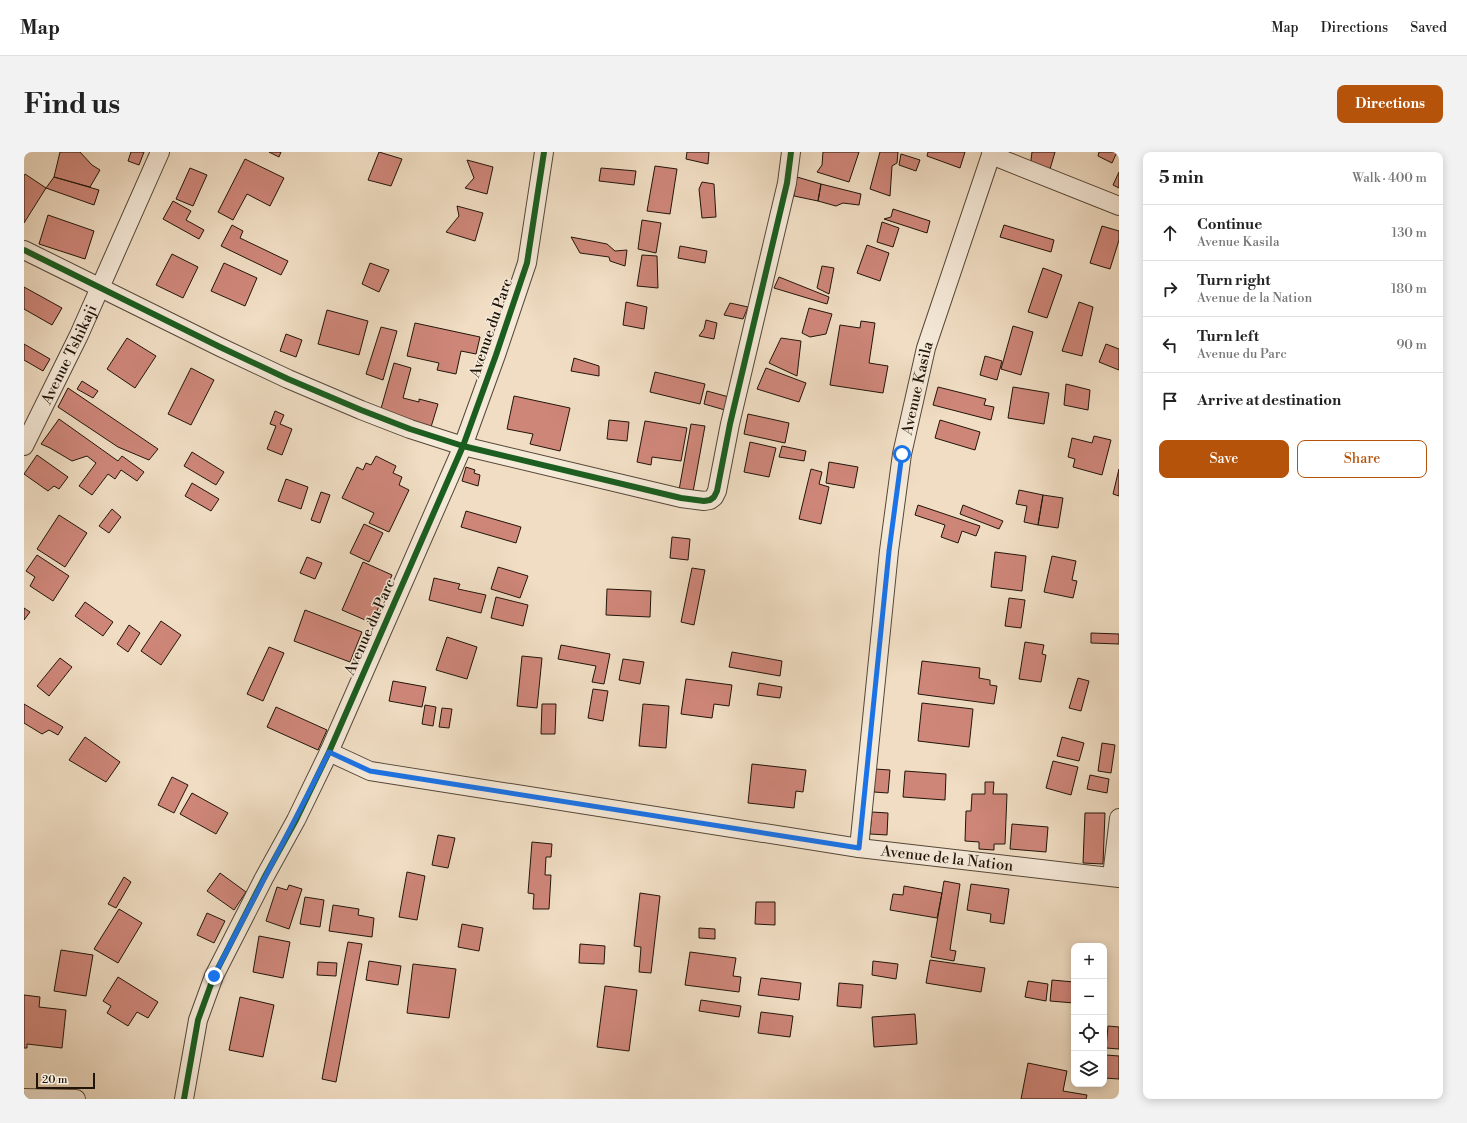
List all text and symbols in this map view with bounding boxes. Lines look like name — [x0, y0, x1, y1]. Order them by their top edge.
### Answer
text: Map — [20, 16, 60, 40]
text: Map — [1271, 19, 1299, 37]
text: Directions — [1321, 19, 1388, 37]
text: Saved — [1410, 19, 1447, 37]
button: Directions — [1337, 85, 1443, 123]
text: Find us — [24, 87, 120, 122]
text: 5 min — [1159, 167, 1204, 189]
text: Walk · 400 m — [1352, 170, 1427, 186]
text: Continue — [1197, 215, 1262, 234]
icon: ahead — [1159, 222, 1181, 244]
text: 130 m — [1392, 225, 1427, 241]
text: Avenue Kasila — [1197, 234, 1280, 250]
text: Turn right — [1197, 271, 1271, 290]
street label: Avenue du Parc — [465, 276, 517, 381]
icon: right — [1159, 278, 1181, 300]
text: 180 m — [1391, 281, 1427, 297]
text: Avenue de la Nation — [1197, 290, 1312, 306]
street label: Avenue Tshikaji — [36, 302, 101, 408]
text: Turn left — [1197, 327, 1259, 346]
icon: left — [1159, 334, 1181, 356]
text: 90 m — [1396, 337, 1427, 353]
street label: Avenue Kasila — [897, 338, 937, 438]
text: Avenue du Parc — [1197, 346, 1287, 362]
icon: arrive — [1159, 390, 1181, 412]
text: Arrive at destination — [1197, 391, 1341, 410]
button: Save — [1159, 440, 1289, 478]
button: Share — [1297, 440, 1427, 478]
route start — [893, 445, 911, 463]
street label: Avenue du Parc — [340, 576, 400, 679]
street label: Avenue de la Nation — [879, 841, 1014, 875]
map controls — [1071, 943, 1107, 1087]
button: + — [1071, 943, 1107, 979]
route end — [205, 967, 223, 985]
button: − — [1071, 979, 1107, 1015]
button: locate — [1071, 1015, 1107, 1051]
button: layers — [1071, 1051, 1107, 1087]
scale bar — [36, 1071, 95, 1090]
text: 20 m — [42, 1073, 67, 1087]

